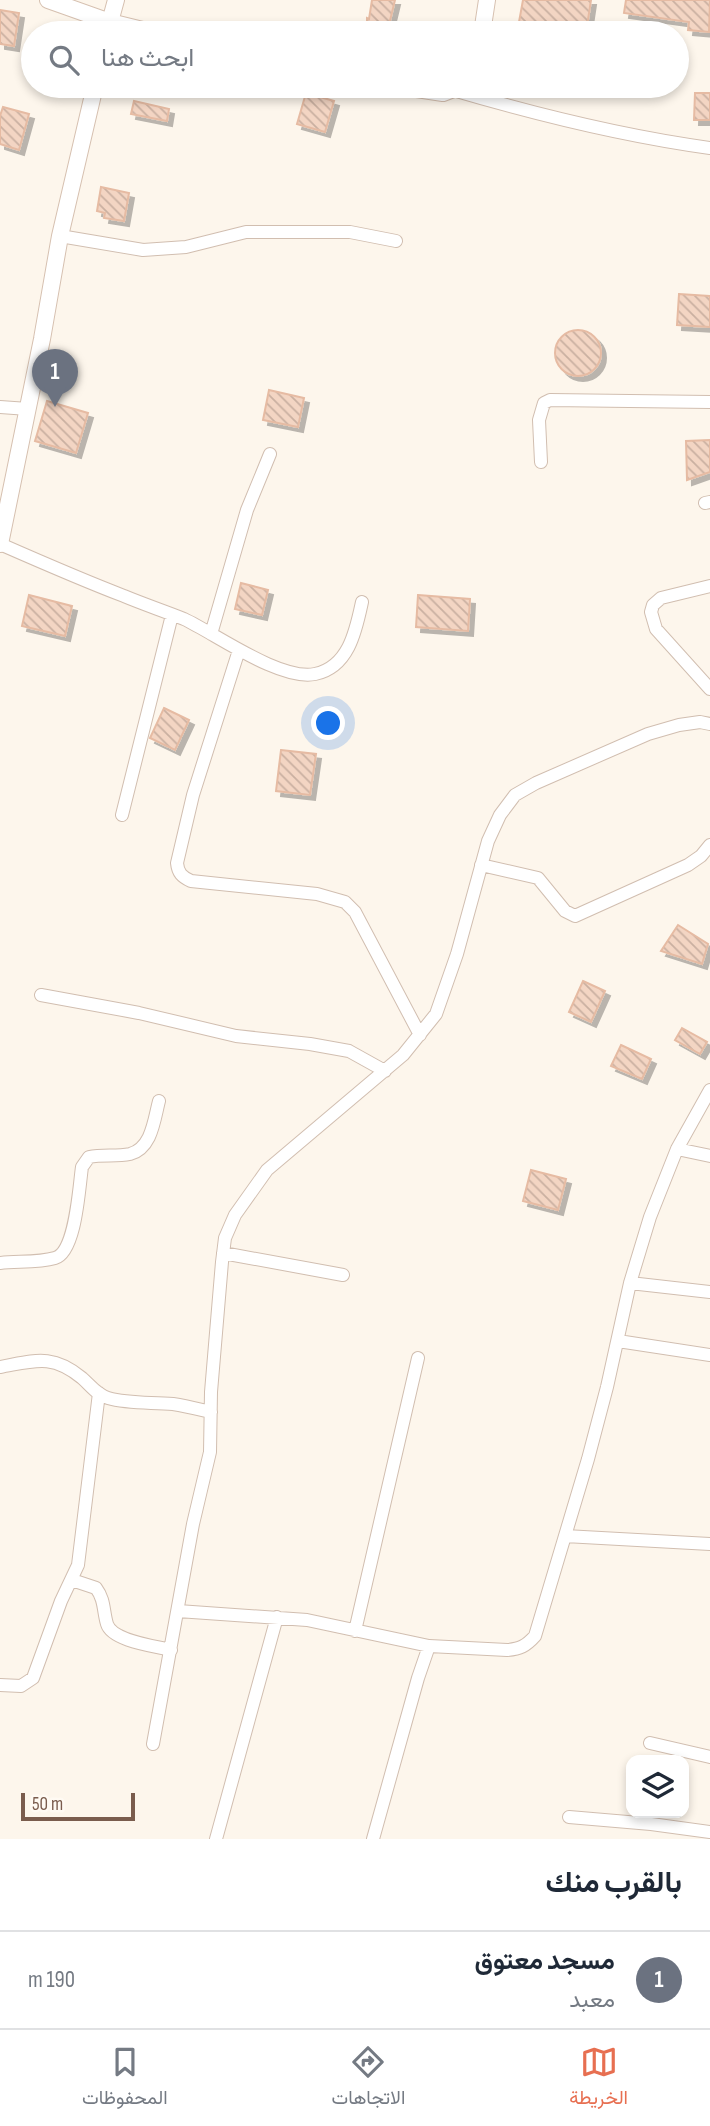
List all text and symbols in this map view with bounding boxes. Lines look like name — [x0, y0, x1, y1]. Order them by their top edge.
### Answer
search box — [21, 21, 689, 98]
icon: search — [45, 41, 83, 79]
text: ابحث هنا — [101, 43, 194, 74]
pin: 1 — [32, 349, 78, 407]
your location — [311, 706, 345, 740]
map controls — [626, 1755, 689, 1818]
button: layers — [626, 1755, 689, 1818]
scale bar — [21, 1790, 135, 1822]
text: 50 m — [32, 1793, 63, 1816]
text: بالقرب منك — [546, 1865, 682, 1901]
text: مسجد معتوق — [474, 1946, 615, 1977]
text: 190 m — [28, 1966, 75, 1994]
text: 1 — [654, 1966, 664, 1994]
text: معبد — [569, 1986, 615, 2014]
tab: المحفوظات — [82, 2043, 168, 2114]
tab: الاتجاهات — [332, 2043, 405, 2114]
tab: الخريطة — [569, 2043, 628, 2114]

